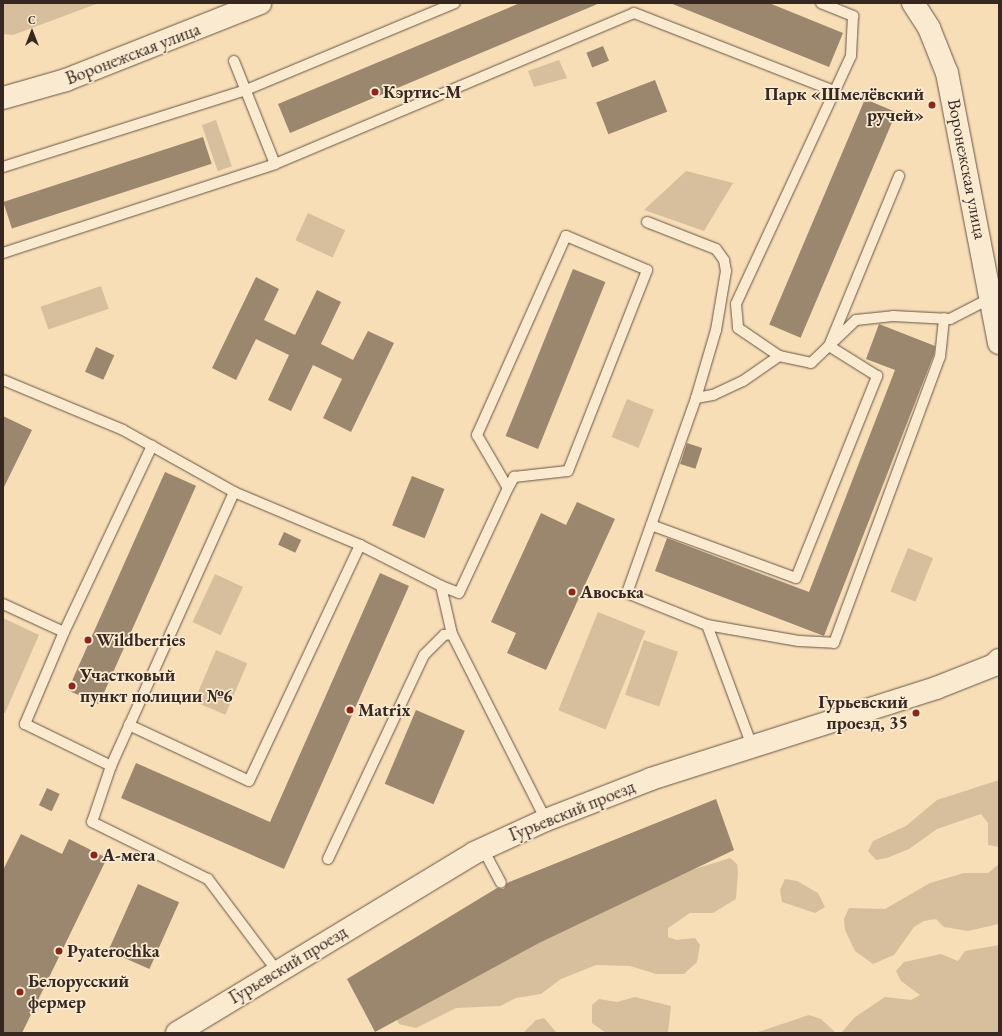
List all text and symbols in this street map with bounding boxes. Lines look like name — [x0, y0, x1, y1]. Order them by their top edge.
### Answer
north arrow — [12, 12, 52, 52]
text: С — [28, 13, 36, 27]
street label: Воронежская улица — [63, 18, 203, 90]
place label: Кэртис-М — [383, 81, 461, 103]
place label: Парк «Шмелёвский ручей» — [765, 84, 924, 126]
marker: Кэртис-М — [370, 87, 380, 97]
street label: Воронежская улица — [943, 97, 991, 241]
marker: Парк «Шмелёвский ручей» — [927, 100, 937, 110]
place label: Авоська — [580, 581, 644, 603]
marker: Авоська — [567, 587, 577, 597]
place label: Wildberries — [96, 629, 185, 651]
marker: Wildberries — [83, 635, 93, 645]
place label: Участковый пункт полиции №6 — [80, 665, 232, 708]
marker: Участковый пункт полиции №6 — [67, 681, 77, 691]
place label: Гурьевский проезд, 35 — [818, 692, 908, 734]
place label: Matrix — [358, 699, 411, 721]
marker: Matrix — [345, 705, 355, 715]
marker: Гурьевский проезд, 35 — [911, 708, 921, 718]
street label: Гурьевский проезд — [506, 776, 638, 846]
place label: А-мега — [102, 844, 155, 866]
marker: А-мега — [89, 850, 99, 860]
street label: Гурьевский проезд — [225, 921, 351, 1009]
place label: Pyaterochka — [67, 940, 160, 962]
marker: Pyaterochka — [54, 946, 64, 956]
place label: Белорусский фермер — [28, 971, 129, 1014]
marker: Белорусский фермер — [15, 987, 25, 997]

